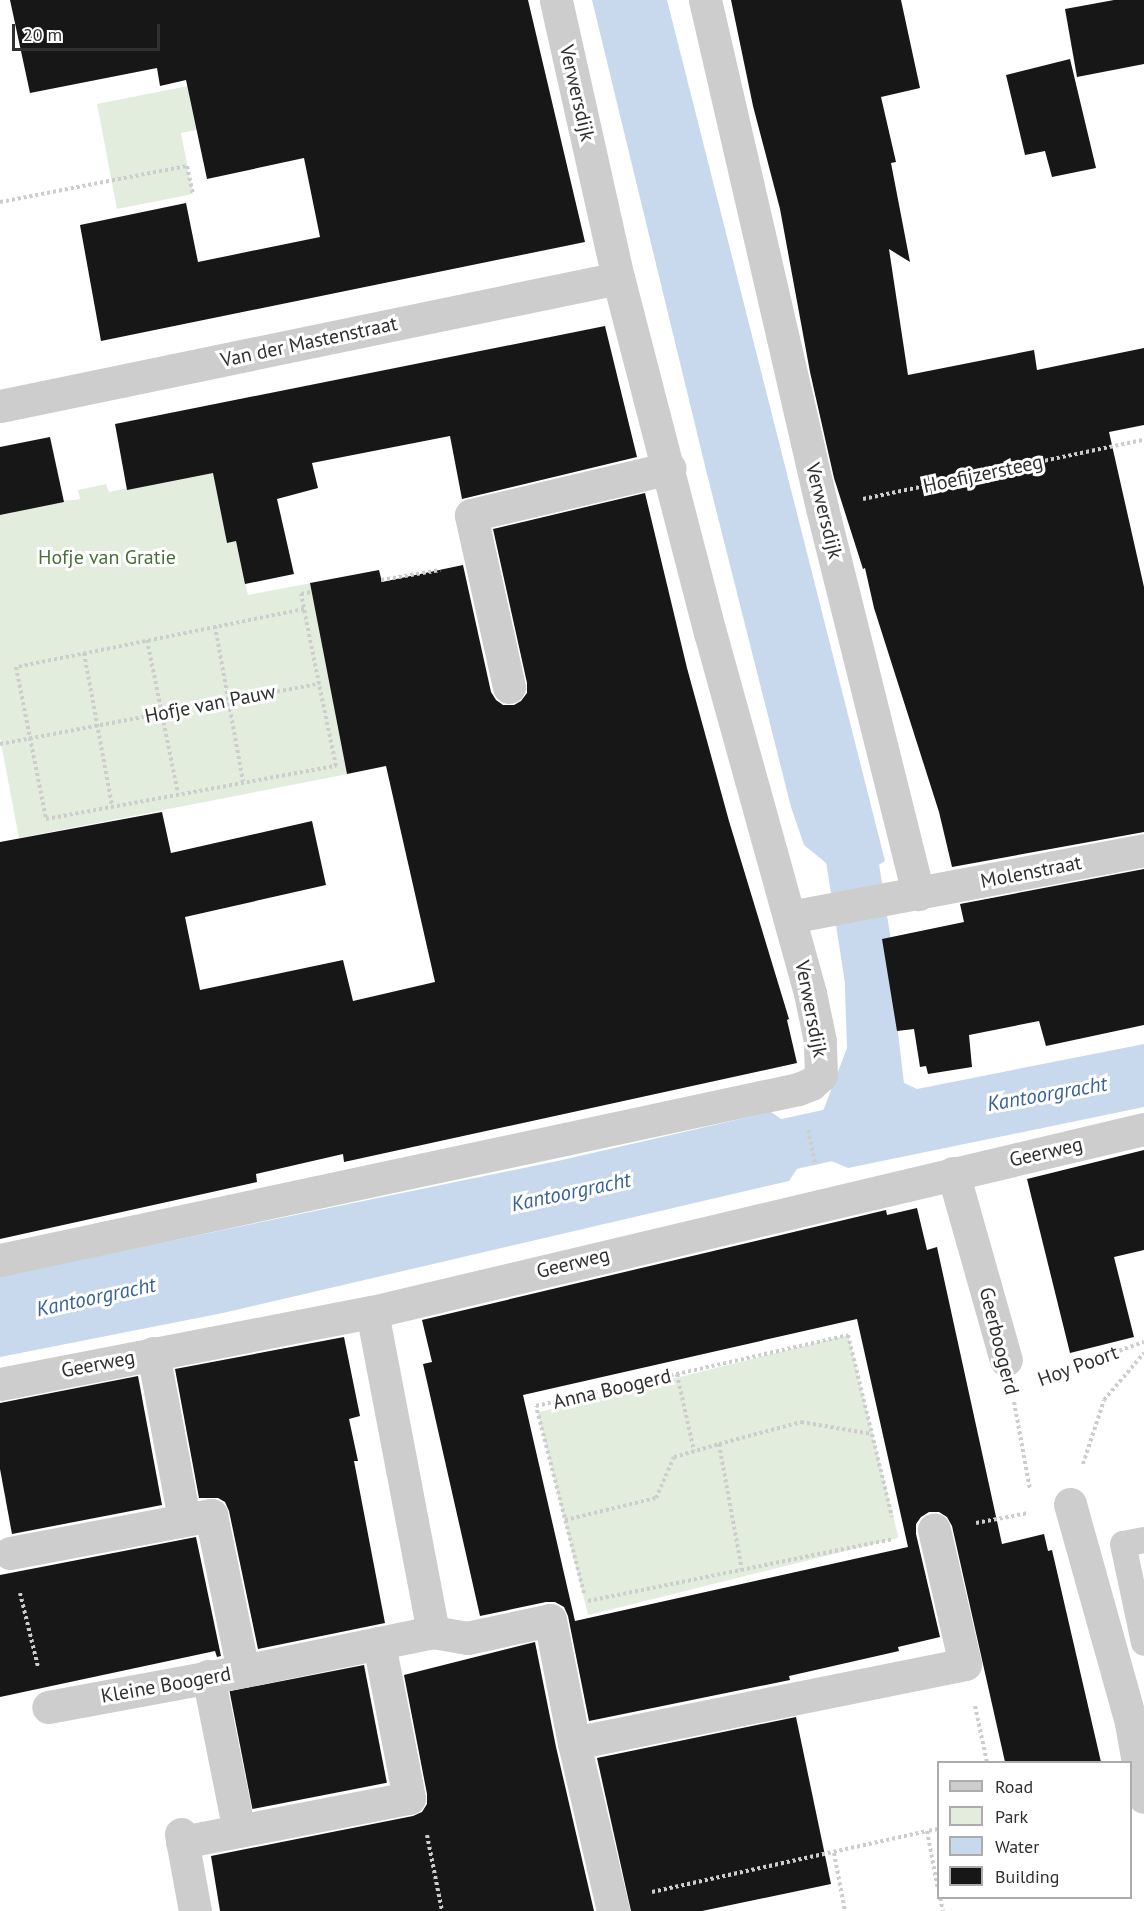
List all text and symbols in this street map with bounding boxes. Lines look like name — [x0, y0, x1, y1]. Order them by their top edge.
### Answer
scale bar — [15, 12, 164, 50]
text: 20 m — [23, 23, 62, 46]
street label: Verwersdijk — [554, 43, 600, 143]
street label: Van der Mastenstraat — [218, 312, 400, 372]
street label: Hoefijzersteeg — [921, 450, 1045, 498]
street label: Verwersdijk — [800, 461, 848, 561]
park label: Hofje van Gratie — [38, 545, 176, 569]
street label: Hofje van Pauw — [143, 680, 277, 728]
street label: Molenstraat — [979, 850, 1083, 894]
street label: Verwersdijk — [790, 959, 832, 1059]
water label: Kantoorgracht — [985, 1071, 1109, 1117]
street label: Geerweg — [1007, 1132, 1085, 1172]
water label: Kantoorgracht — [509, 1167, 633, 1217]
street label: Geerweg — [534, 1242, 612, 1284]
water label: Kantoorgracht — [34, 1272, 158, 1322]
street label: Geerboogerd — [974, 1285, 1024, 1397]
street label: Hoy Poort — [1034, 1340, 1122, 1392]
street label: Geerweg — [59, 1345, 137, 1383]
street label: Anna Boogerd — [551, 1364, 673, 1414]
street label: Kleine Boogerd — [99, 1662, 233, 1708]
legend — [937, 1761, 1132, 1899]
text: Road — [995, 1775, 1033, 1798]
text: Park — [995, 1805, 1028, 1828]
text: Water — [995, 1835, 1039, 1858]
text: Building — [995, 1865, 1059, 1888]

